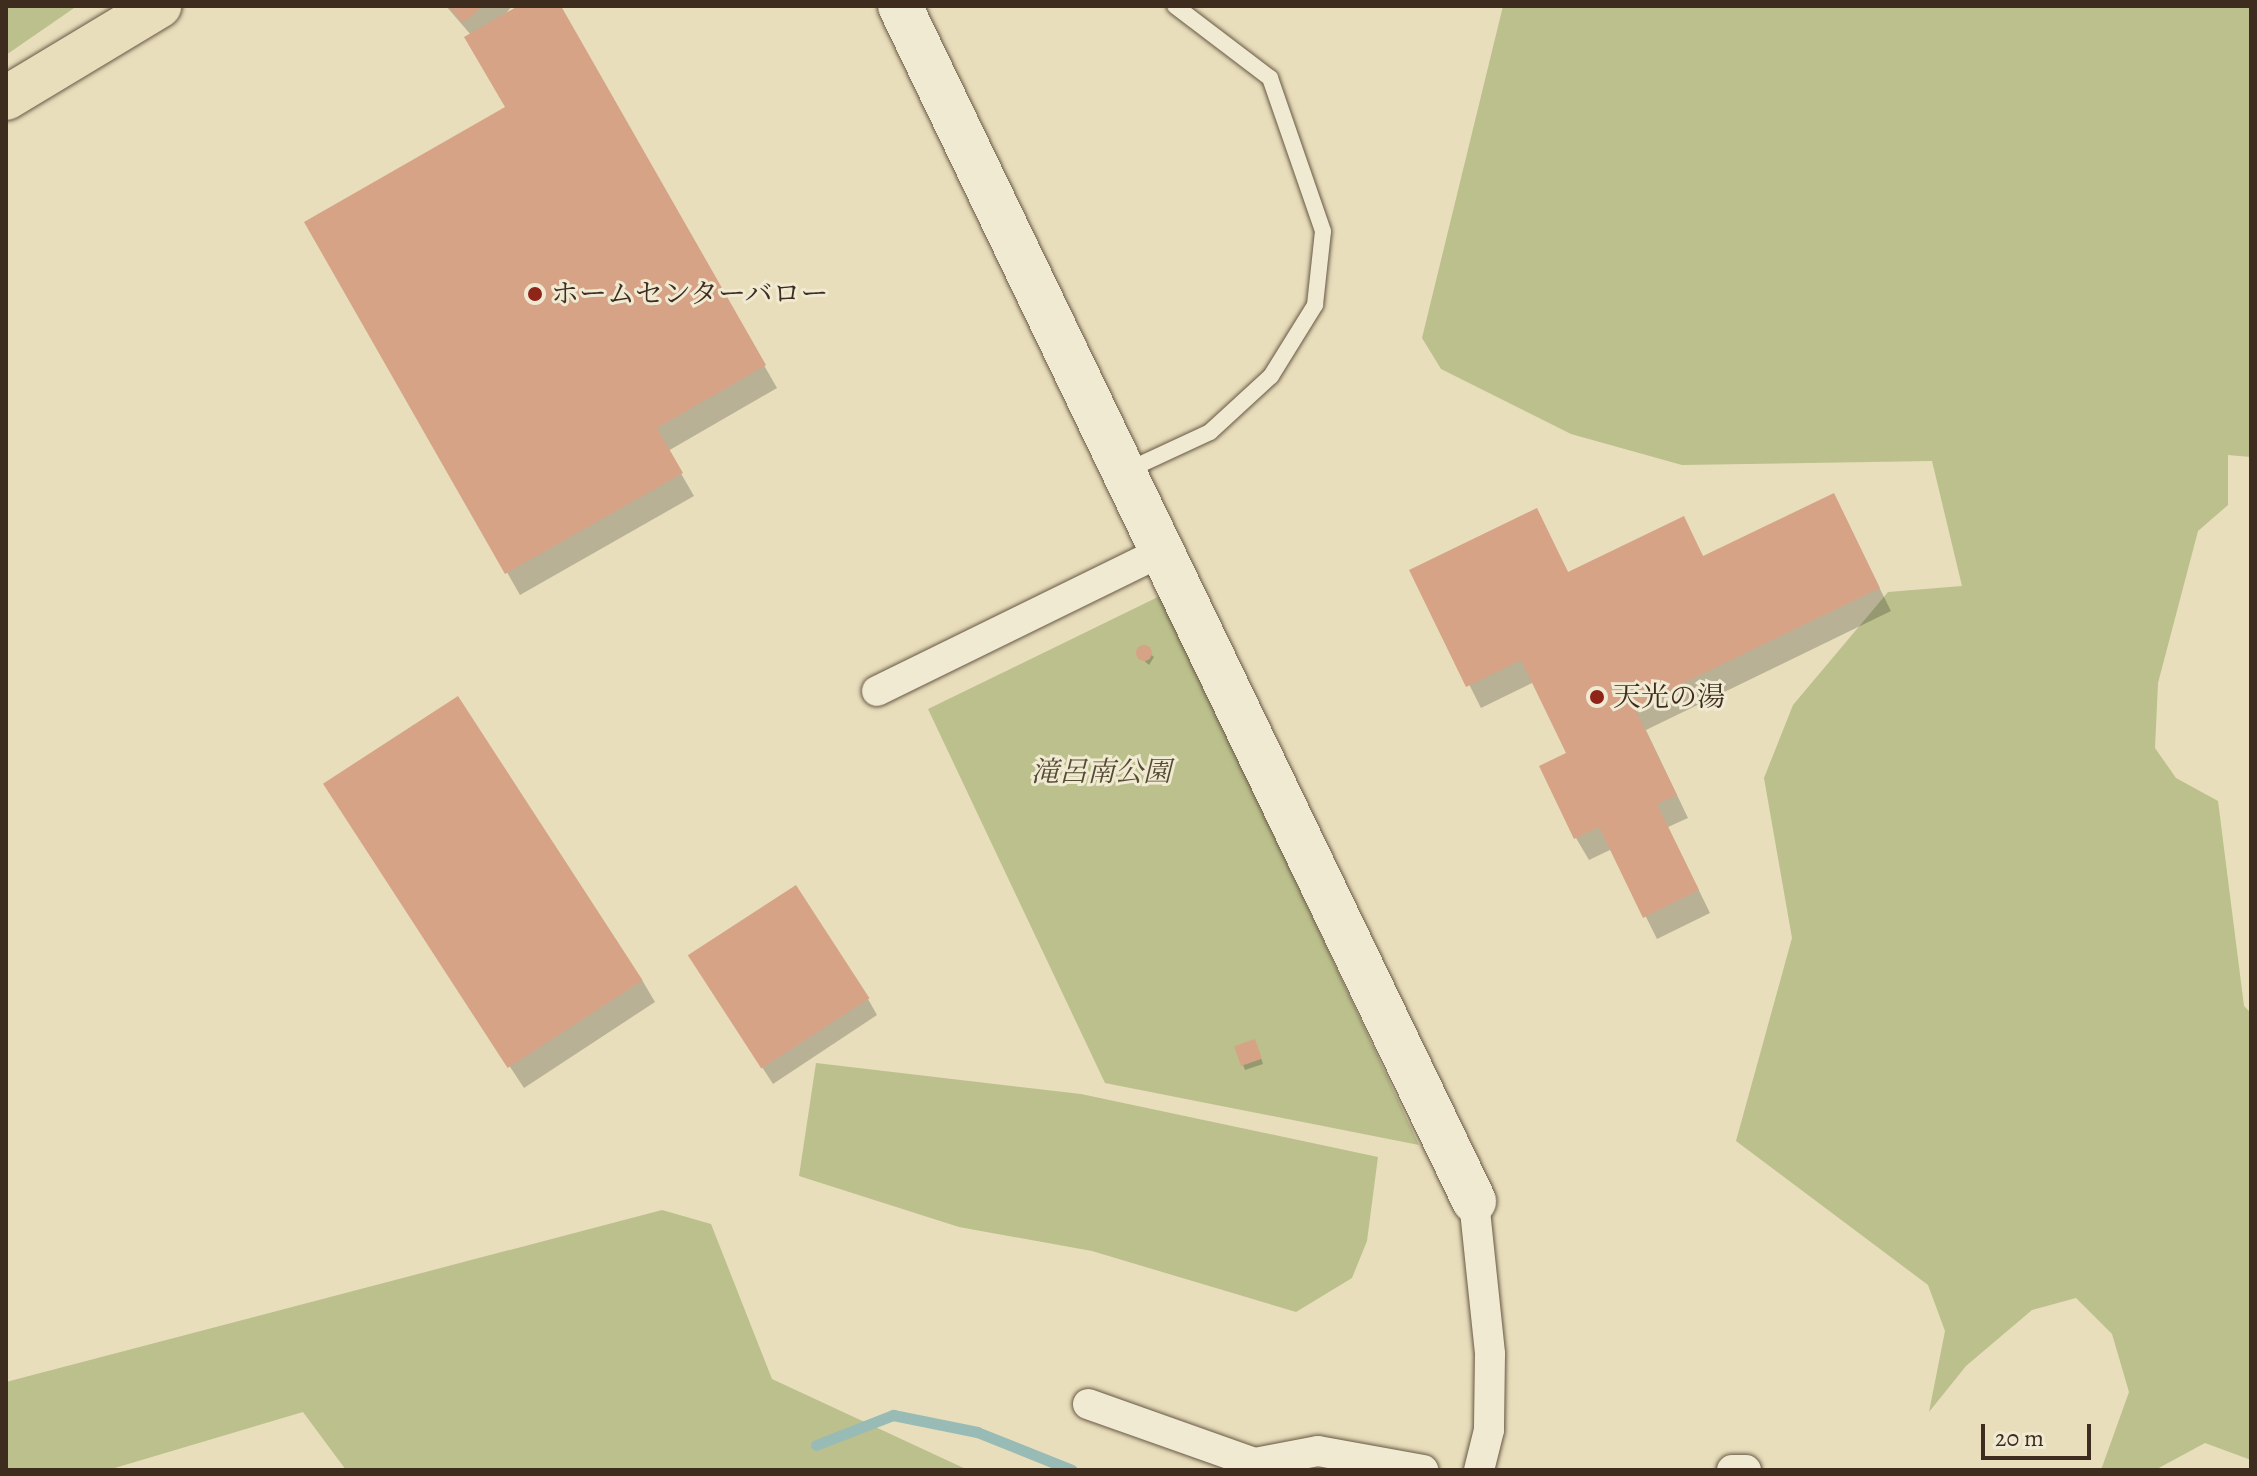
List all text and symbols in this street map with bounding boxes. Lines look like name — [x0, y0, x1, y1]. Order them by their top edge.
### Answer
place label: ホームセンターバロー — [551, 277, 831, 311]
marker: ホームセンターバロー — [526, 285, 544, 303]
place label: 天光の湯 — [1613, 680, 1725, 714]
marker: 天光の湯 — [1588, 688, 1606, 706]
park label: 滝呂南公園 — [1031, 755, 1171, 789]
scale bar — [1985, 1408, 2095, 1458]
text: 20 m — [1995, 1422, 2044, 1454]

